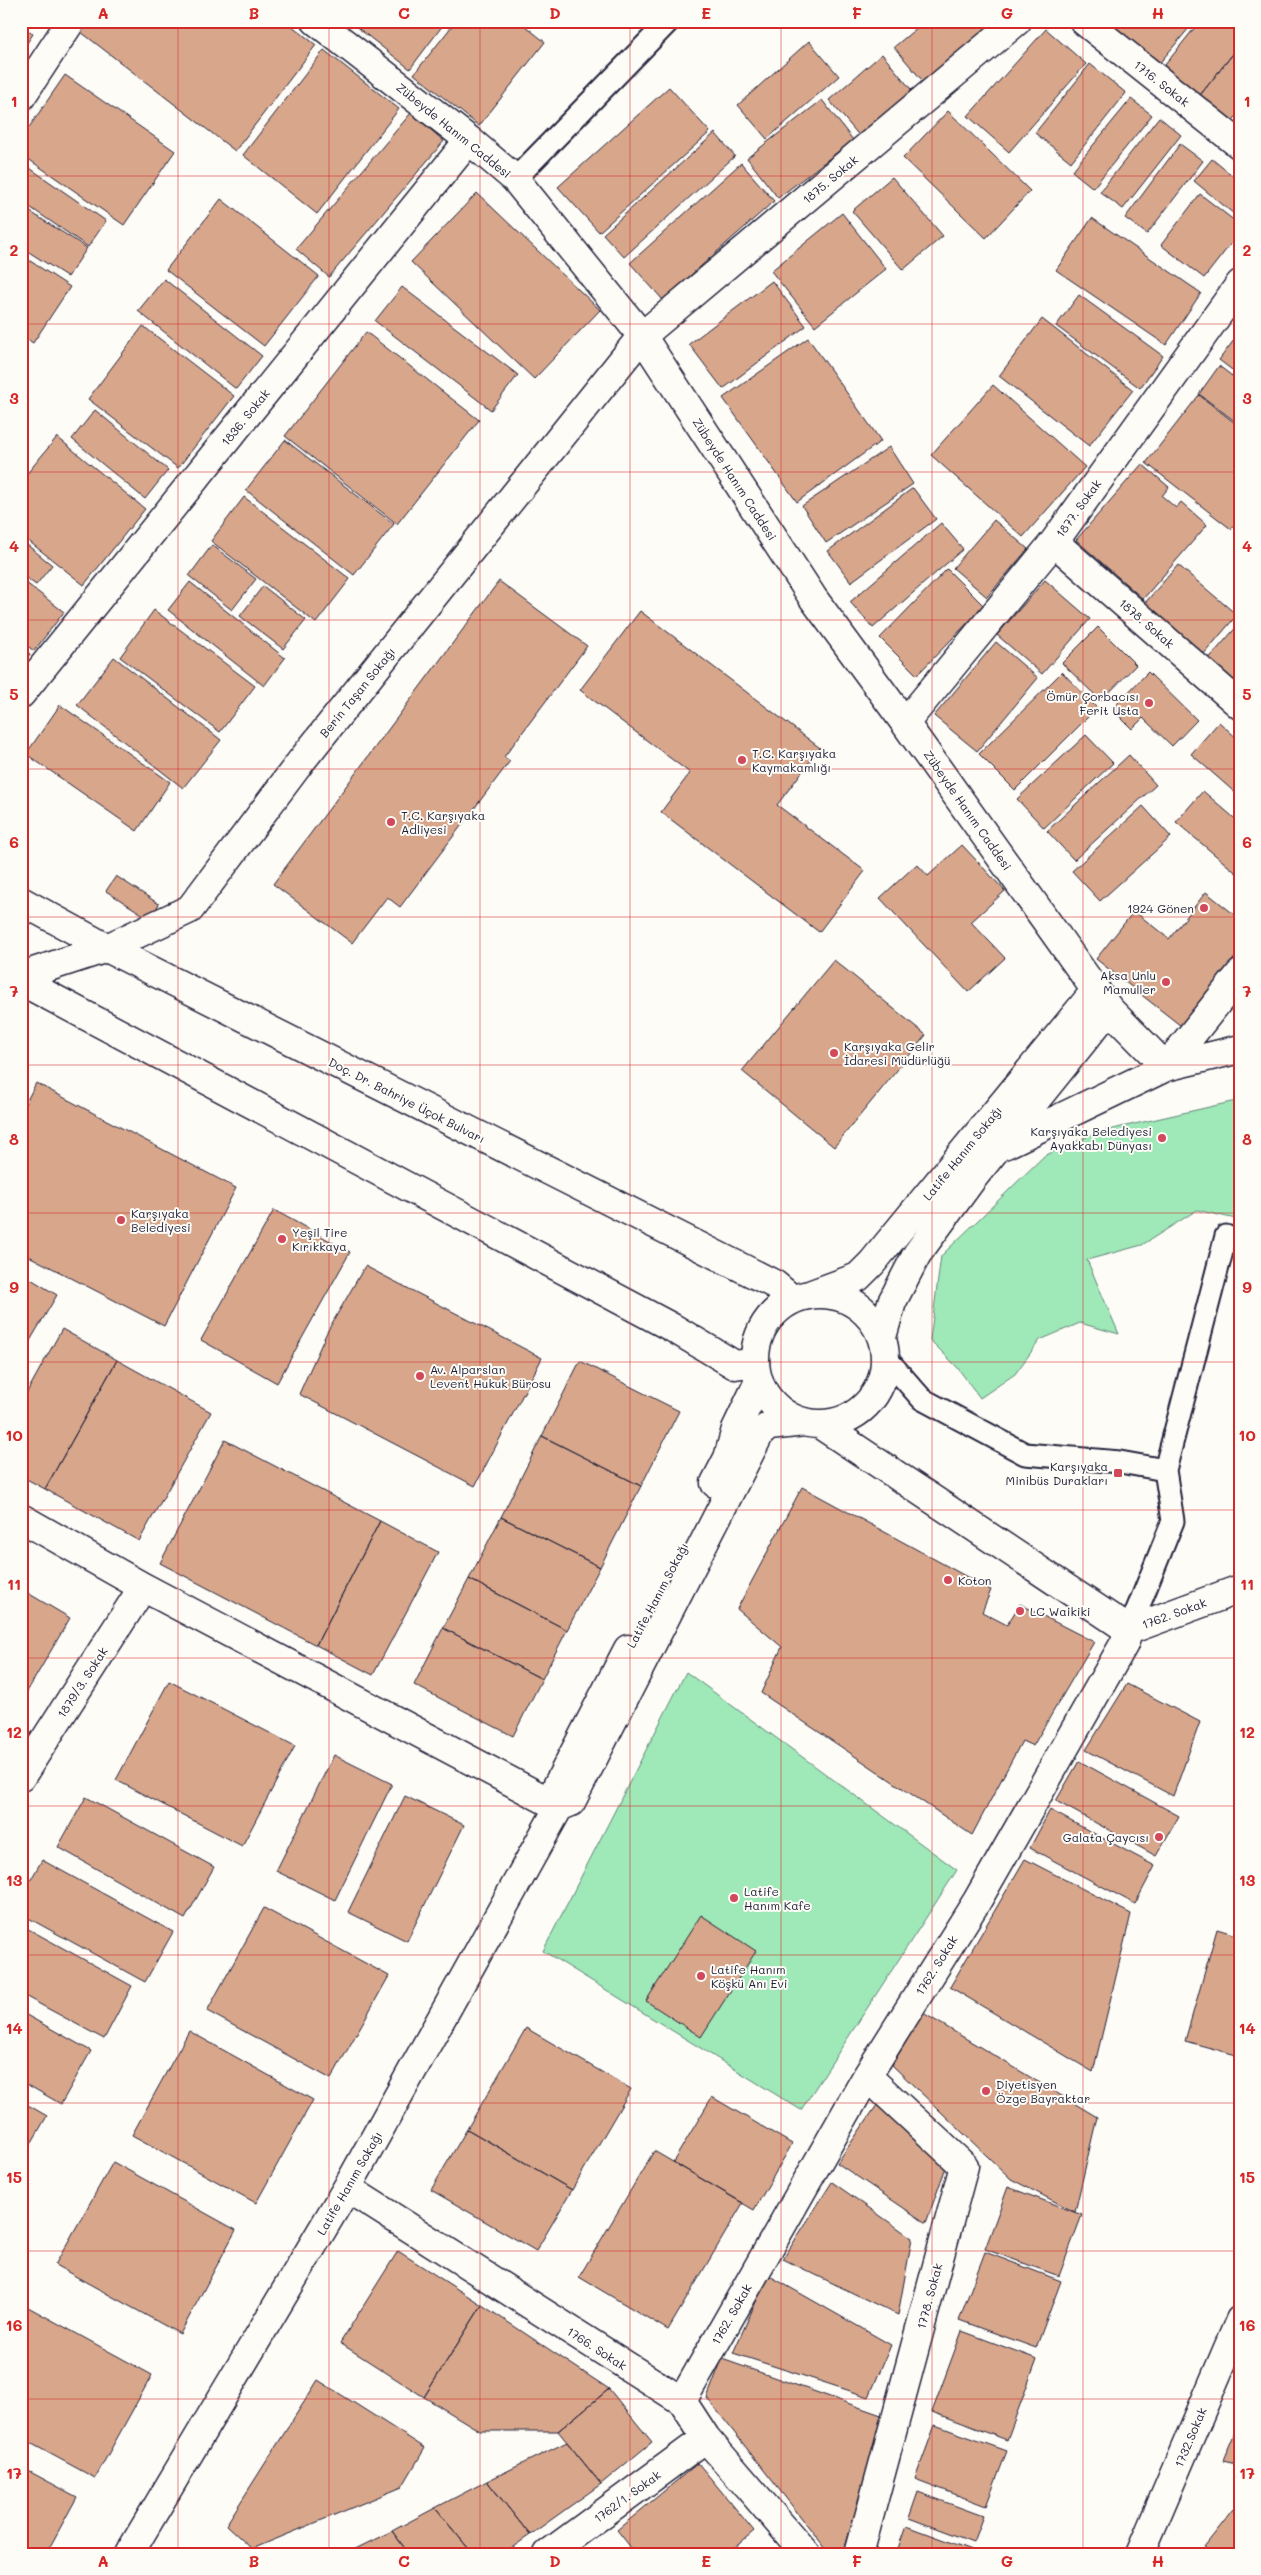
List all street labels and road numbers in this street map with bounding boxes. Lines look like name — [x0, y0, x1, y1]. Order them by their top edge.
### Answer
street label: 1716. Sokak — [1131, 56, 1193, 110]
street label: Zübeyde Hanım Caddesi — [393, 79, 515, 181]
street label: 1875. Sokak — [799, 151, 861, 207]
street label: 1836. Sokak — [217, 385, 273, 449]
street label: Zübeyde Hanım Caddesi — [689, 415, 781, 543]
street label: 1877. Sokak — [1052, 476, 1104, 540]
street label: 1878. Sokak — [1116, 595, 1178, 651]
street label: Berin Taşan Sokağı — [316, 644, 398, 740]
street label: Zübeyde Hanım Caddesi — [920, 747, 1016, 873]
street label: Doç. Dr. Bahriye Üçok Bulvarı — [326, 1054, 488, 1146]
street label: Latife Hanım Sokağı — [919, 1103, 1005, 1203]
street label: Latife Hanım Sokağı — [622, 1540, 692, 1650]
street label: 1762. Sokak — [1140, 1594, 1208, 1632]
street label: 1879/3. Sokak — [53, 1644, 111, 1720]
street label: 1762. Sokak — [911, 1932, 961, 1998]
street label: Latife Hanım Sokağı — [313, 2128, 385, 2238]
street label: 1778. Sokak — [913, 2261, 945, 2331]
street label: 1762. Sokak — [707, 2281, 755, 2347]
street label: 1766. Sokak — [564, 2323, 630, 2373]
street label: 1732.Sokak — [1170, 2405, 1210, 2469]
street label: 1762/1. Sokak — [590, 2466, 664, 2526]

